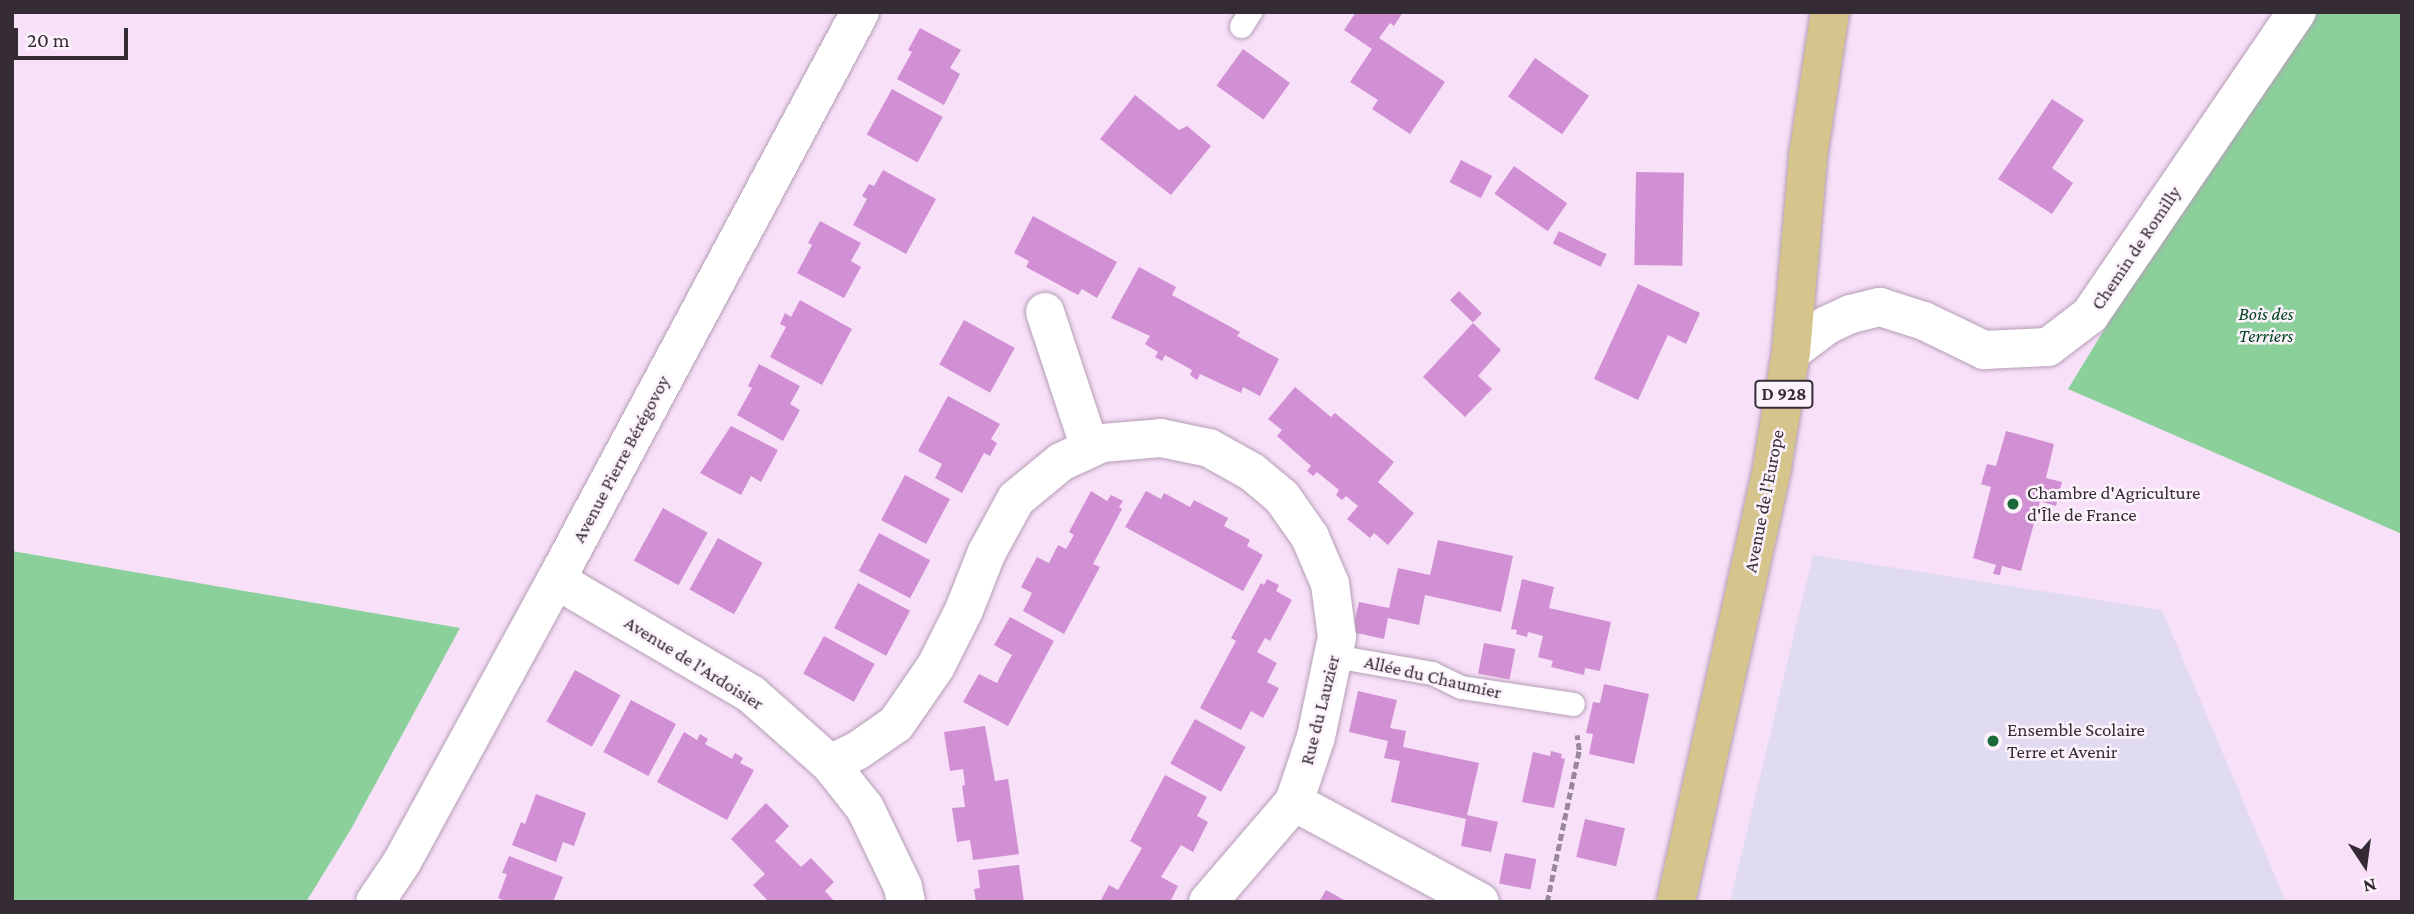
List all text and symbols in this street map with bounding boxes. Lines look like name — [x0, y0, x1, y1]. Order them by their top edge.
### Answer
scale bar — [18, 14, 131, 58]
text: 20 m — [27, 28, 70, 52]
street label: Chemin de Romilly — [2086, 182, 2186, 314]
park label: Bois des Terriers — [2238, 303, 2294, 347]
street label: Avenue Pierre Bérégovoy — [567, 372, 675, 546]
road number: D 928 — [1754, 380, 1814, 408]
street label: Avenue de l'Europe — [1739, 428, 1789, 574]
place label: Chambre d'Agriculture d'Île de France — [2027, 482, 2200, 526]
marker: Chambre d'Agriculture d'Île de France — [2005, 496, 2021, 512]
street label: Avenue de l'Ardoisier — [620, 611, 768, 715]
street label: Allée du Chaumier — [1362, 650, 1504, 704]
street label: Rue du Lauzier — [1295, 653, 1345, 767]
place label: Ensemble Scolaire Terre et Avenir — [2007, 719, 2145, 763]
marker: Ensemble Scolaire Terre et Avenir — [1985, 733, 2001, 749]
north arrow — [2330, 830, 2400, 900]
text: N — [2361, 874, 2379, 898]

